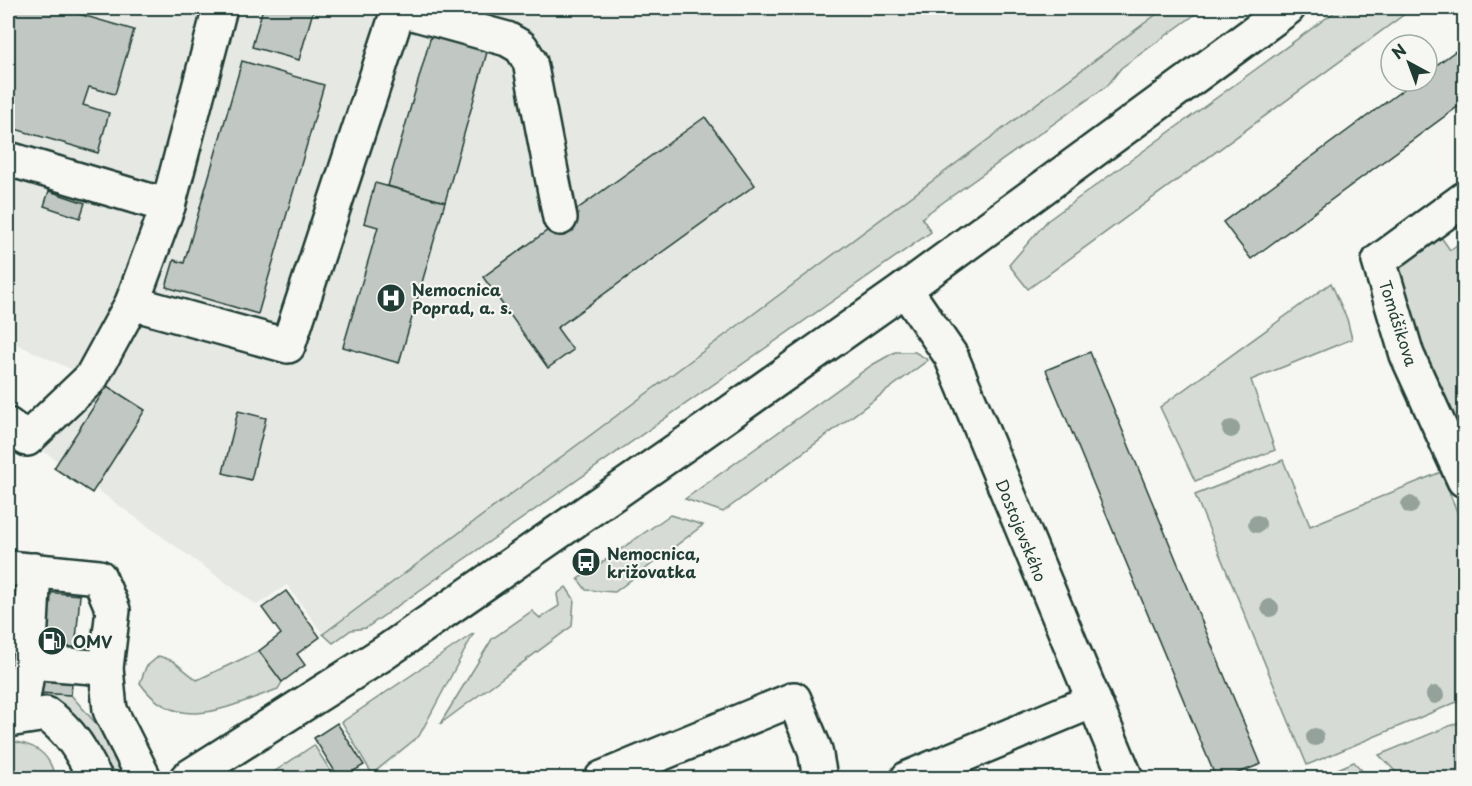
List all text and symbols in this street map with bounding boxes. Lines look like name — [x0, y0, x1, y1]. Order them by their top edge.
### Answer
north arrow — [1379, 33, 1439, 93]
text: N — [1386, 38, 1411, 64]
place label: Nemocnica Poprad, a. s. — [412, 277, 512, 319]
street label: Tomášikova — [1374, 277, 1424, 369]
hospital icon: Nemocnica Poprad, a. s. — [375, 282, 407, 314]
street label: Dostojevského — [990, 475, 1054, 585]
place label: Nemocnica, križovatka — [607, 541, 700, 583]
bus stop icon: Nemocnica, križovatka — [570, 546, 602, 578]
fuel station icon: OMV — [36, 625, 68, 657]
place label: OMV — [73, 629, 113, 653]

